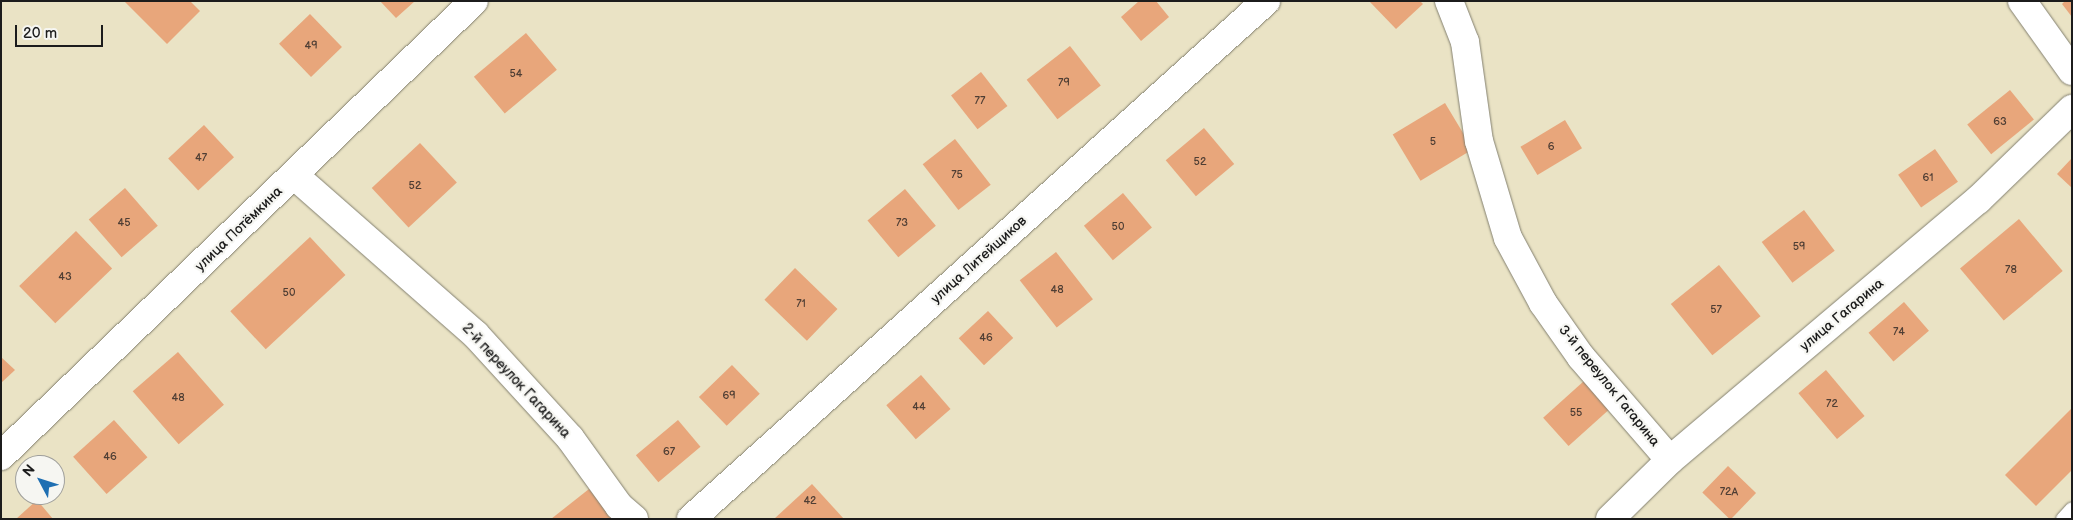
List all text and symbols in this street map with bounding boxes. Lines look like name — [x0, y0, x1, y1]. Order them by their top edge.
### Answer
scale bar — [18, 15, 105, 47]
text: 20 m — [23, 24, 57, 43]
house number: 49 — [304, 39, 318, 53]
house number: 54 — [509, 67, 523, 81]
house number: 79 — [1058, 76, 1070, 90]
house number: 77 — [975, 94, 985, 108]
house number: 63 — [1993, 115, 2007, 129]
house number: 5 — [1430, 135, 1436, 149]
house number: 6 — [1548, 140, 1554, 154]
house number: 47 — [195, 151, 207, 165]
house number: 52 — [1194, 155, 1206, 169]
house number: 75 — [951, 168, 963, 182]
house number: 61 — [1923, 171, 1933, 185]
house number: 52 — [409, 179, 421, 193]
street label: улица Потёмкина — [192, 183, 286, 275]
street label: улица Литейщиков — [928, 213, 1030, 307]
house number: 45 — [117, 216, 131, 230]
house number: 73 — [896, 216, 908, 230]
house number: 50 — [1112, 220, 1124, 234]
house number: 59 — [1793, 240, 1805, 254]
house number: 78 — [2005, 263, 2017, 277]
house number: 43 — [58, 270, 72, 284]
street label: улица Гагарина — [1797, 275, 1887, 355]
house number: 48 — [1050, 283, 1064, 297]
house number: 50 — [283, 286, 295, 300]
house number: 71 — [796, 297, 806, 311]
house number: 57 — [1710, 303, 1722, 317]
street label: 2-й переулок Гагарина — [458, 320, 574, 442]
street label: 3-й переулок Гагарина — [1555, 322, 1663, 450]
house number: 74 — [1893, 325, 1905, 339]
house number: 46 — [979, 331, 993, 345]
house number: 69 — [722, 389, 736, 403]
house number: 48 — [171, 391, 185, 405]
house number: 72 — [1826, 397, 1838, 411]
house number: 44 — [912, 400, 926, 414]
house number: 55 — [1570, 406, 1582, 420]
house number: 67 — [663, 445, 675, 459]
house number: 46 — [103, 450, 117, 464]
north arrow — [15, 455, 65, 505]
text: N — [19, 461, 39, 480]
house number: 72А — [1720, 485, 1738, 499]
house number: 42 — [803, 494, 817, 508]

